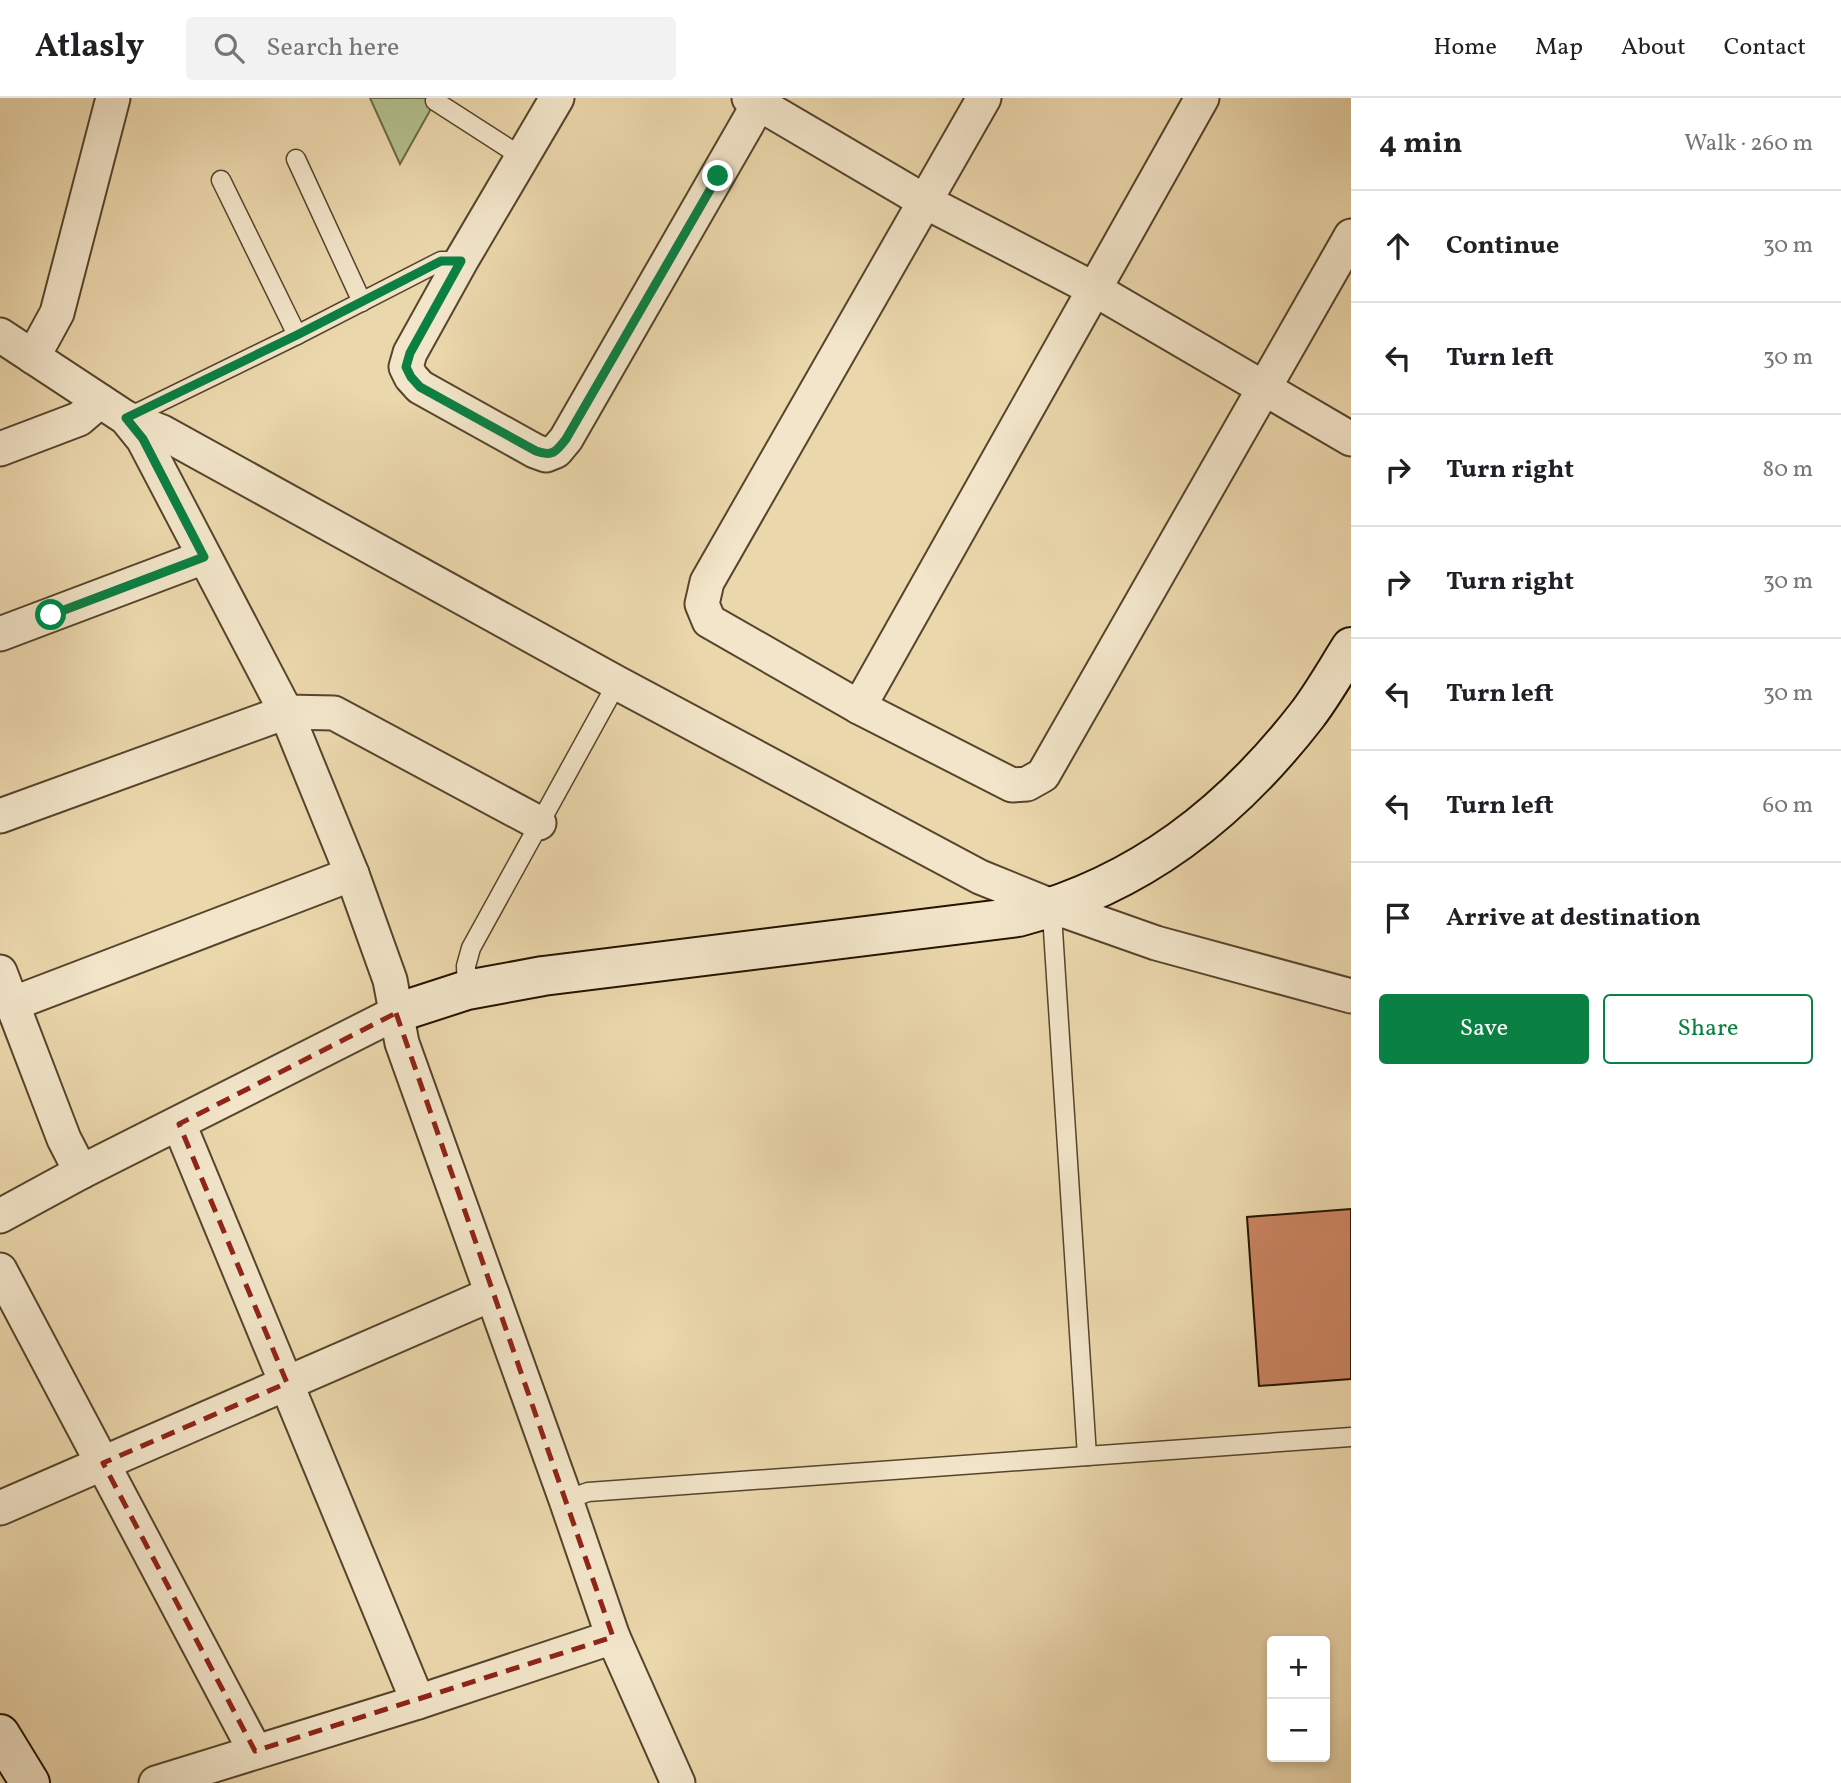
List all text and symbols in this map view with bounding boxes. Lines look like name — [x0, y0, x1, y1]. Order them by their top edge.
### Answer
search box — [186, 17, 676, 80]
text: Atlasly — [35, 25, 144, 71]
icon: search — [210, 29, 248, 67]
text: Search here — [266, 30, 399, 66]
text: Home — [1433, 31, 1497, 65]
text: Map — [1535, 31, 1583, 65]
text: About — [1621, 31, 1686, 65]
text: Contact — [1724, 31, 1806, 65]
text: 4 min — [1379, 123, 1463, 165]
text: Walk · 260 m — [1684, 128, 1813, 160]
route end — [702, 160, 733, 191]
icon: ahead — [1379, 227, 1417, 265]
text: Continue — [1446, 228, 1559, 264]
text: 30 m — [1763, 230, 1813, 262]
icon: left — [1379, 339, 1417, 377]
text: Turn left — [1446, 340, 1554, 376]
text: 30 m — [1763, 342, 1813, 374]
icon: right — [1379, 451, 1417, 489]
text: Turn right — [1446, 452, 1574, 488]
text: 80 m — [1763, 454, 1813, 486]
icon: right — [1379, 563, 1417, 601]
text: Turn right — [1446, 564, 1574, 600]
text: 30 m — [1763, 566, 1813, 598]
route start — [35, 599, 66, 630]
icon: left — [1379, 675, 1417, 713]
text: Turn left — [1446, 676, 1554, 712]
text: 30 m — [1763, 678, 1813, 710]
icon: left — [1379, 787, 1417, 825]
text: Turn left — [1446, 788, 1554, 824]
text: 60 m — [1763, 790, 1813, 822]
icon: arrive — [1379, 899, 1417, 937]
text: Arrive at destination — [1446, 900, 1701, 936]
button: Save — [1379, 994, 1589, 1064]
button: Share — [1603, 994, 1813, 1064]
map controls — [1267, 1636, 1330, 1762]
button: + — [1267, 1636, 1330, 1699]
button: − — [1267, 1699, 1330, 1762]

